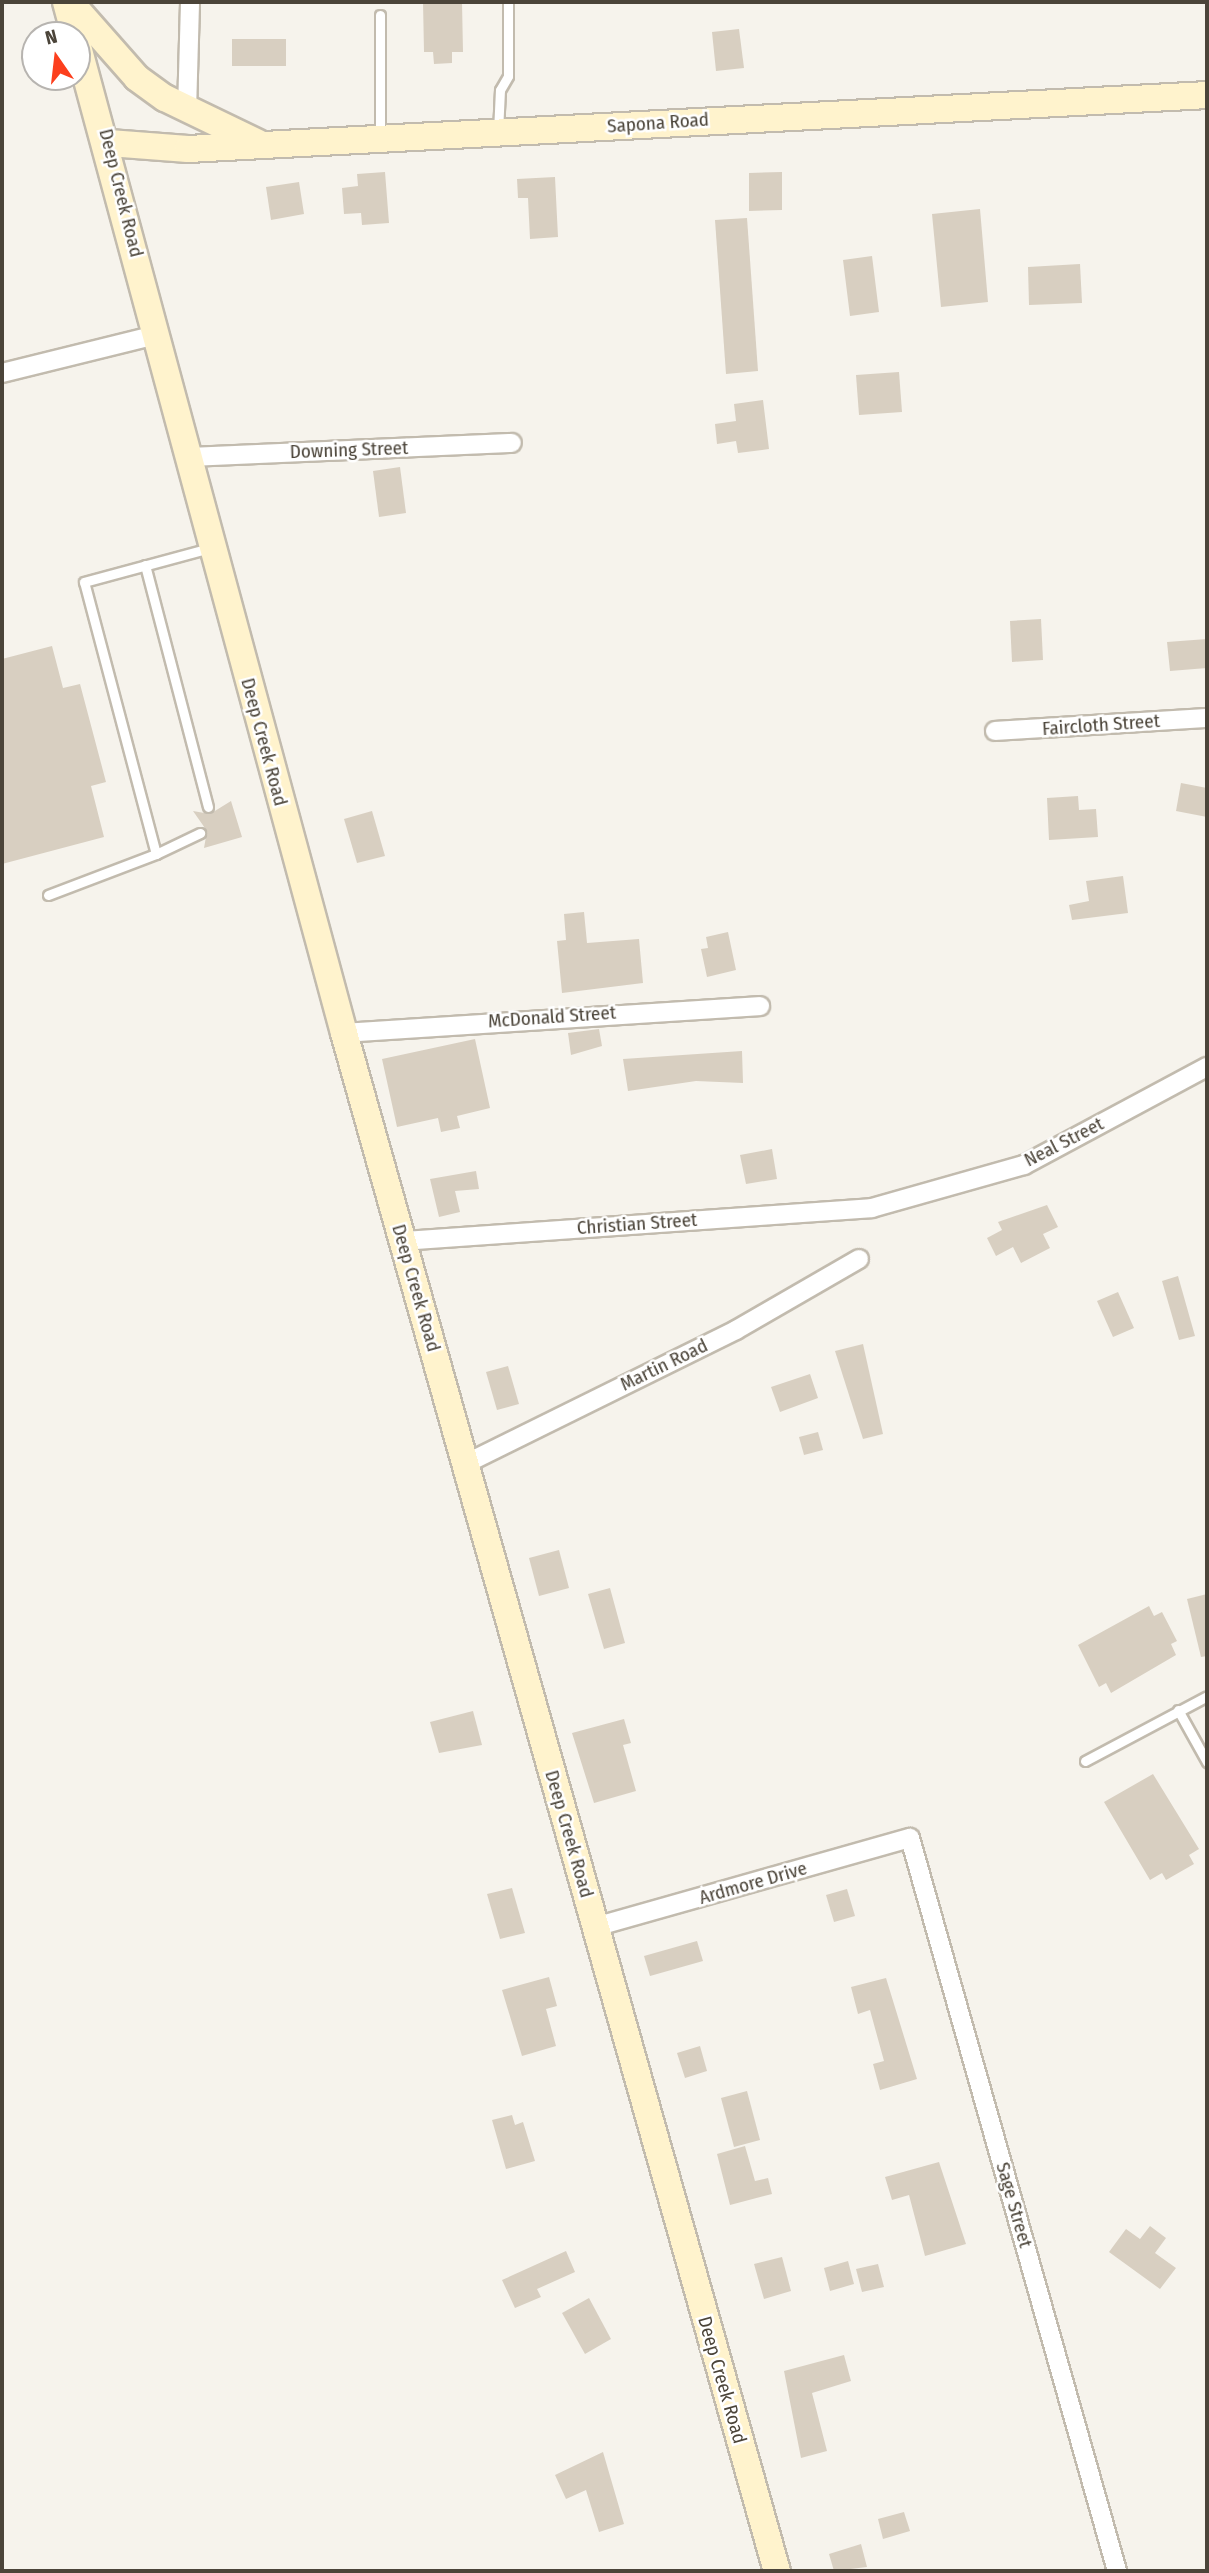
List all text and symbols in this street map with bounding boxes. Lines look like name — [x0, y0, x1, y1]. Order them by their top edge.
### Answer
north arrow — [21, 21, 91, 91]
text: N — [43, 25, 60, 50]
street label: Sapona Road — [606, 108, 710, 138]
street label: Deep Creek Road — [94, 127, 148, 259]
street label: Downing Street — [289, 437, 409, 463]
street label: Deep Creek Road — [236, 676, 292, 808]
street label: Faircloth Street — [1041, 710, 1161, 740]
street label: McDonald Street — [487, 1001, 617, 1033]
street label: Neal Street — [1020, 1112, 1108, 1172]
street label: Christian Street — [576, 1208, 698, 1240]
street label: Deep Creek Road — [387, 1222, 445, 1354]
street label: Martin Road — [617, 1334, 711, 1396]
street label: Deep Creek Road — [540, 1768, 598, 1900]
street label: Ardmore Drive — [696, 1857, 810, 1909]
street label: Sage Street — [991, 2160, 1037, 2250]
street label: Deep Creek Road — [693, 2314, 751, 2446]

